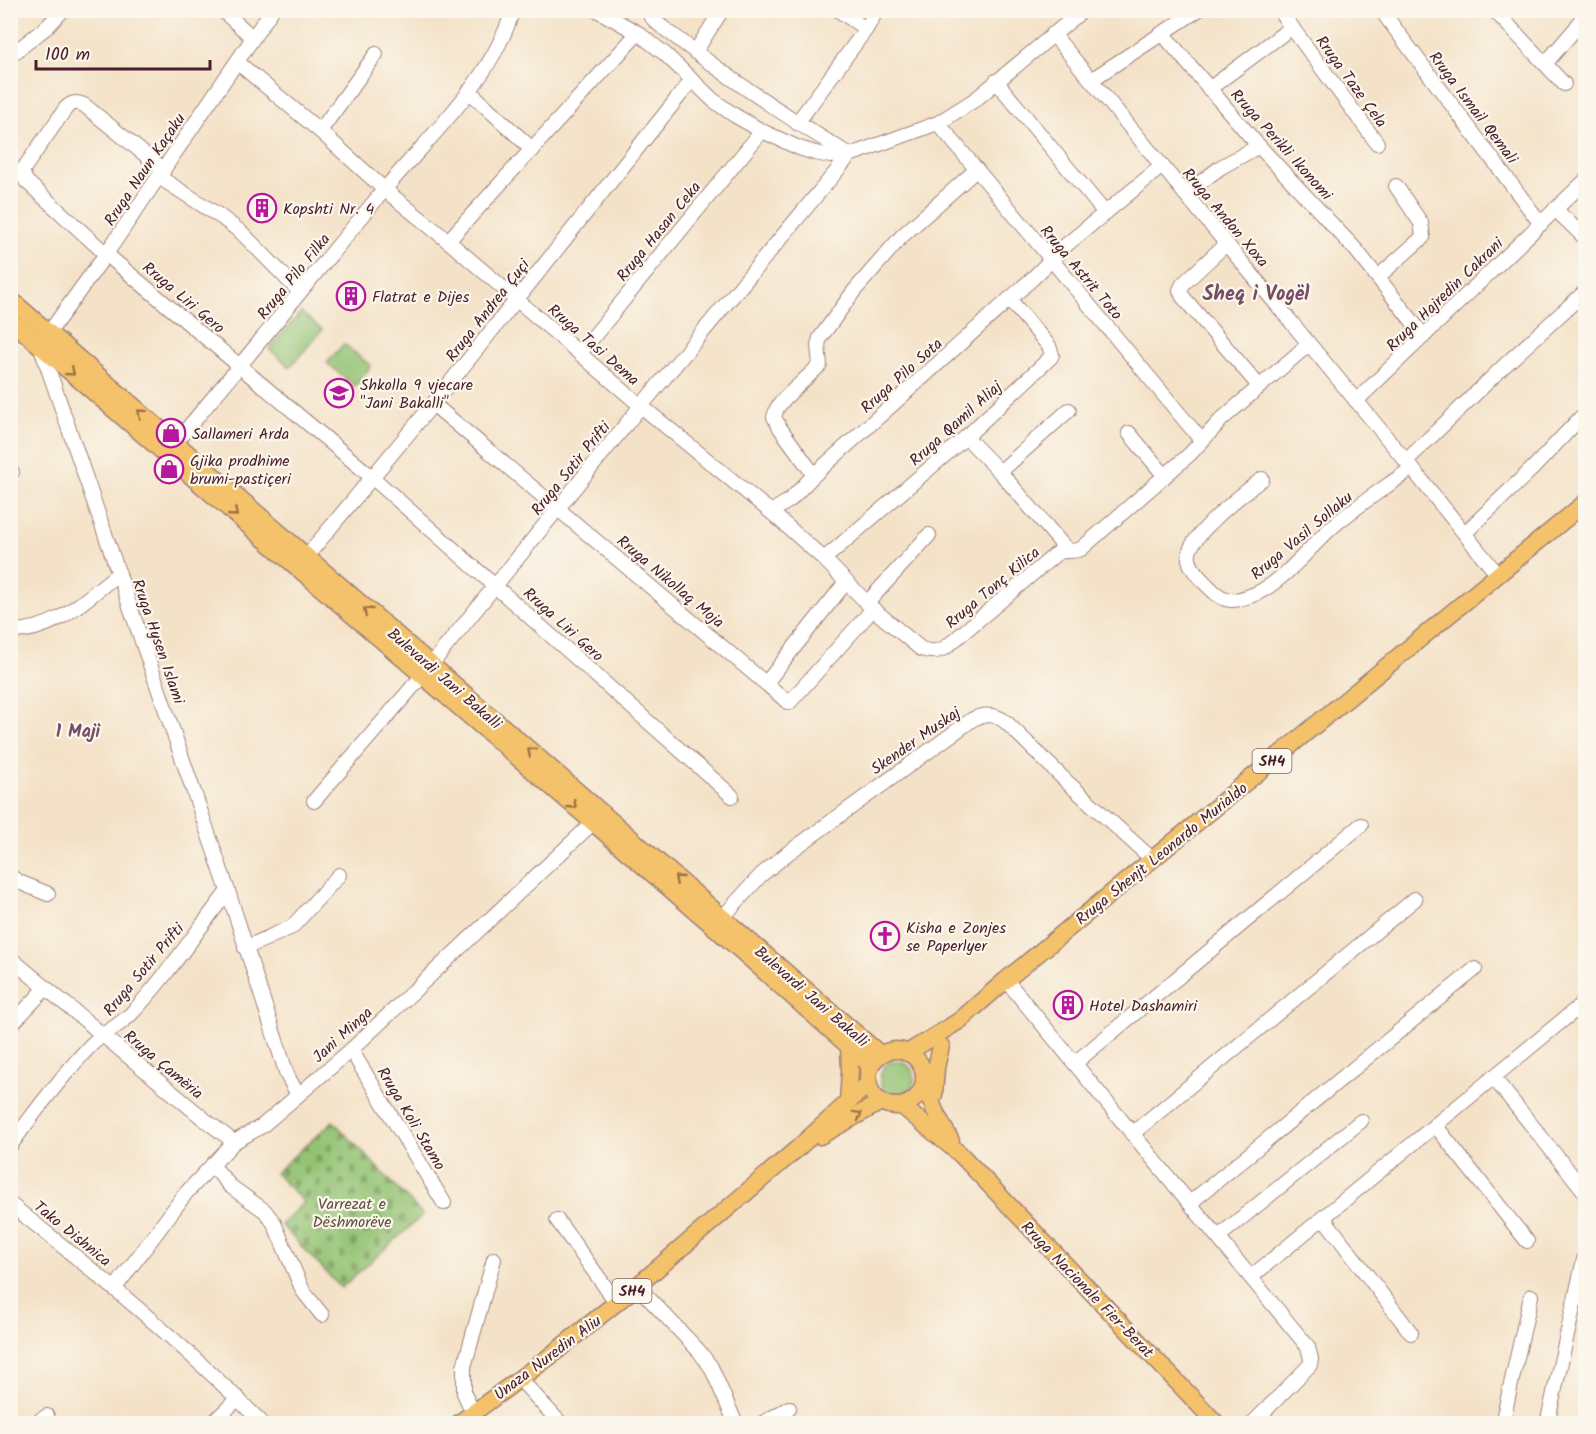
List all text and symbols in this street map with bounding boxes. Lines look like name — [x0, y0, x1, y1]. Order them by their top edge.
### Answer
street label: Rruga Taze Çela — [1309, 30, 1393, 133]
scale bar — [36, 33, 210, 71]
text: 100 m — [45, 41, 90, 70]
street label: Rruga Ismail Qemali — [1422, 46, 1524, 170]
street label: Rruga Perikli Ikonomi — [1224, 84, 1339, 207]
street label: Rruga Naun Kaçaku — [98, 108, 193, 231]
street label: Rruga Andon Xoxa — [1175, 162, 1274, 273]
street label: Rruga Hasan Ceka — [611, 176, 708, 288]
building icon: Kopshti Nr. 4 — [246, 192, 278, 224]
place label: Kopshti Nr. 4 — [283, 197, 374, 222]
street label: Rruga Astrit Toto — [1033, 220, 1128, 326]
street label: Rruga Pilo Filka — [251, 228, 337, 326]
street label: Rruga Hajredin Cakrani — [1381, 231, 1510, 358]
street label: Rruga Andrea Çuçi — [440, 253, 537, 368]
street label: Rruga Liri Gero — [136, 256, 230, 340]
district label: Sheq i Vogël — [1203, 279, 1310, 311]
building icon: Flatrat e Dijes — [335, 280, 367, 312]
place label: Flatrat e Dijes — [372, 285, 469, 310]
street label: Rruga Tasi Dema — [542, 298, 645, 392]
street label: Rruga Pilo Sota — [855, 332, 949, 420]
one-way arrow — [64, 364, 75, 375]
place label: Shkolla 9 vjecare "Jani Bakalli" — [360, 373, 473, 416]
street label: Rruga Qamil Aliaj — [904, 375, 1009, 473]
school or university icon: Shkolla 9 vjecare "Jani Bakalli" — [323, 377, 355, 409]
one-way arrow — [137, 409, 148, 420]
street label: Rruga Sotir Prifti — [525, 415, 618, 522]
shop icon: Sallameri Arda — [155, 417, 187, 449]
place label: Sallameri Arda — [192, 422, 289, 447]
place label: Gjika prodhime brumi-pastiçeri — [190, 449, 292, 492]
shop icon: Gjika prodhime brumi-pastiçeri — [153, 453, 185, 485]
street label: Rruga Vasil Sollaku — [1245, 486, 1359, 587]
one-way arrow — [227, 506, 238, 517]
street label: Rruga Nikollaq Moja — [611, 529, 729, 635]
street label: Rruga Tonç Kilica — [940, 541, 1046, 635]
street label: Rruga Hysen Islami — [124, 576, 191, 709]
street label: Rruga Liri Gero — [517, 582, 609, 668]
one-way arrow — [363, 607, 374, 618]
street label: Bulevardi Jani Bakalli — [381, 622, 508, 737]
street label: Skender Muskaj — [866, 700, 967, 782]
district label: 1 Maji — [56, 718, 101, 747]
one-way arrow — [527, 748, 538, 759]
road number: SH4 — [1252, 749, 1292, 773]
street label: Rruga Shenjt Leonardo Murialdo — [1070, 777, 1254, 932]
one-way arrow — [566, 798, 577, 809]
one-way arrow — [674, 875, 685, 886]
place label: Kisha e Zonjes se Paperlyer — [906, 916, 1006, 959]
street label: Rruga Sotir Prifti — [98, 917, 191, 1022]
church icon: Kisha e Zonjes se Paperlyer — [869, 920, 901, 952]
street label: Bulevardi Jani Bakalli — [748, 940, 875, 1055]
building icon: Hotel Dashamiri — [1052, 989, 1084, 1021]
place label: Hotel Dashamiri — [1089, 994, 1198, 1019]
street label: Jani Minga — [307, 1001, 379, 1069]
street label: Rruga Çamëria — [118, 1024, 208, 1106]
street label: Rruga Koli Stamo — [370, 1062, 452, 1175]
one-way arrow — [851, 1111, 862, 1122]
park label: Varrezat e Dëshmorëve — [313, 1192, 391, 1235]
street label: Tako Dishnica — [28, 1195, 116, 1273]
street label: Rruga Nacionale Fier-Berat — [1015, 1216, 1160, 1365]
road number: SH4 — [612, 1279, 652, 1303]
street label: Unaza Nuredin Aliu — [489, 1309, 607, 1407]

